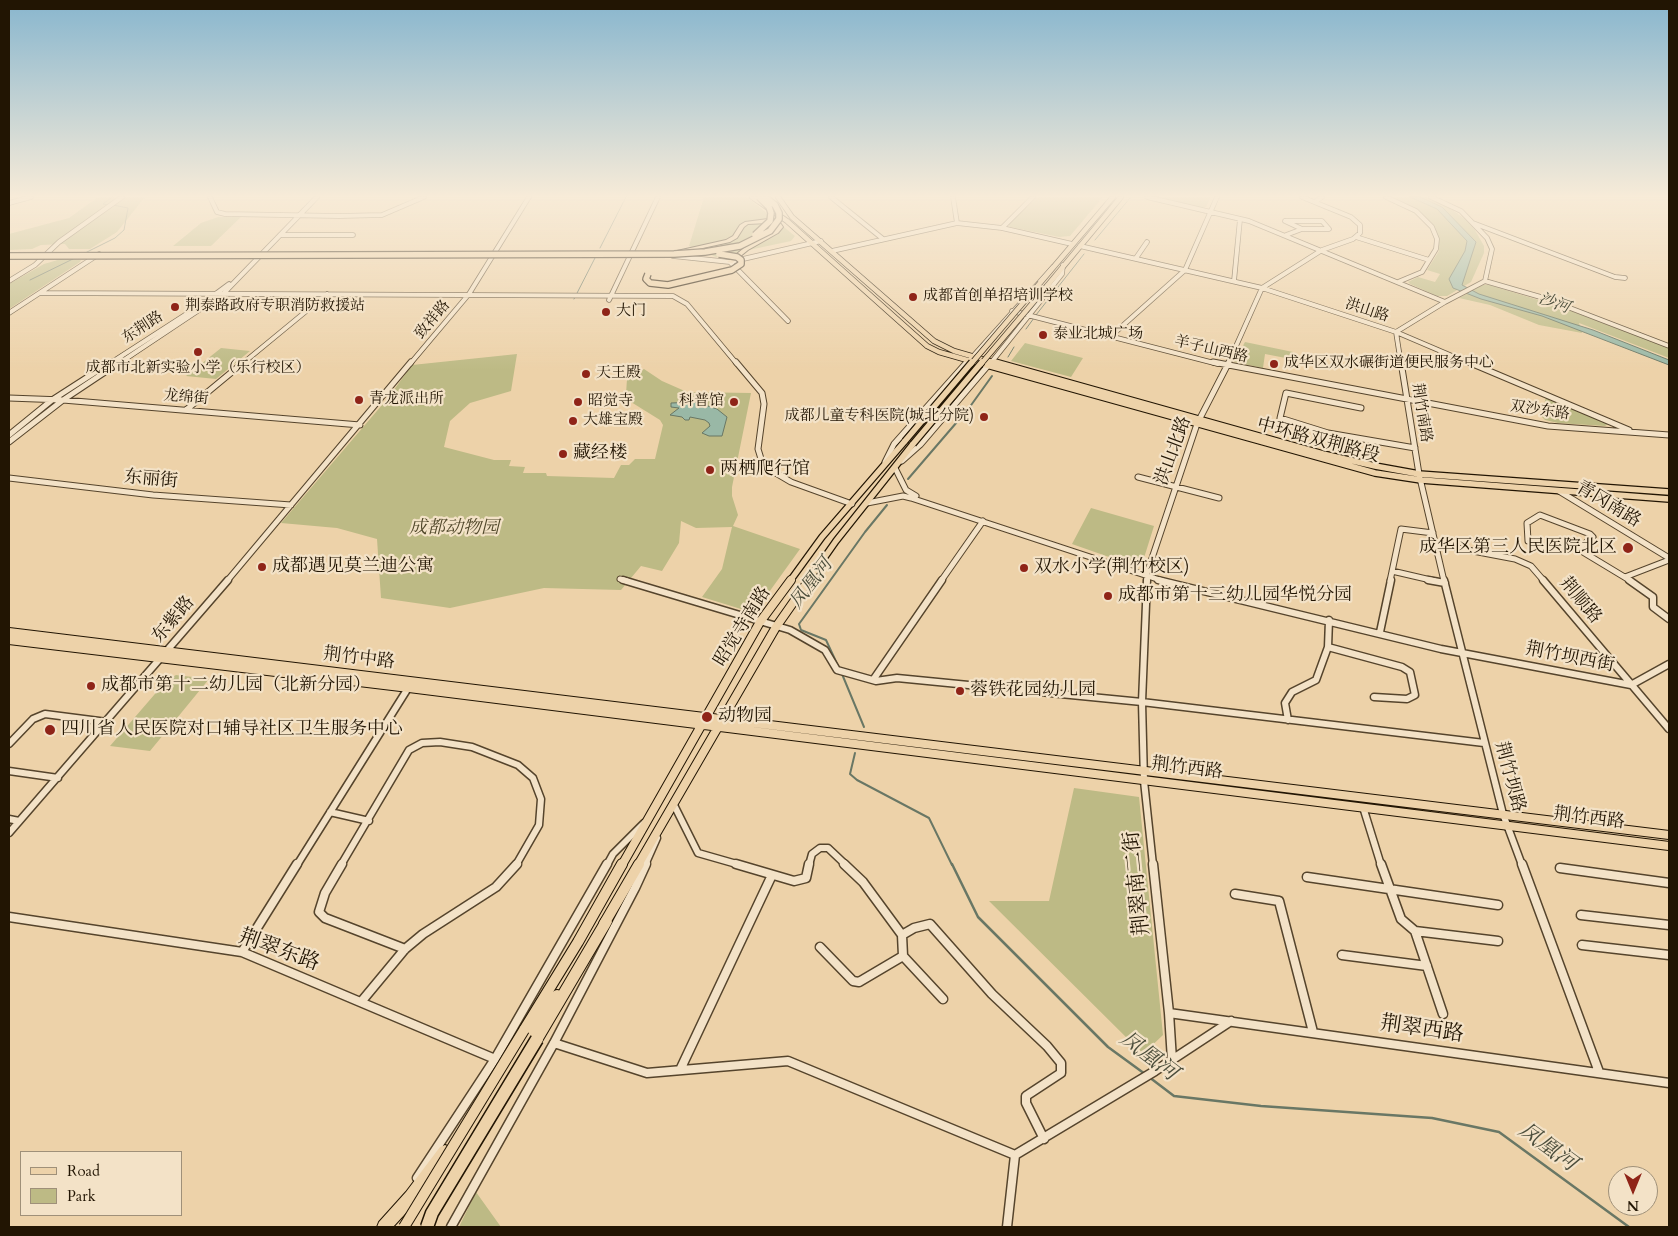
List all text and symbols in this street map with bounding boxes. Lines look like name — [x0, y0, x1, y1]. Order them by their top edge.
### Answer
place label: 成都首创单招培训学校 — [923, 288, 1073, 306]
water label: 沙河 — [1536, 290, 1572, 318]
marker: 成都首创单招培训学校 — [907, 291, 919, 303]
street label: 洪山路 — [1343, 295, 1391, 327]
street label: 致祥路 — [412, 297, 454, 343]
place label: 荆泰路政府专职消防救援站 — [185, 298, 365, 316]
marker: 荆泰路政府专职消防救援站 — [169, 301, 181, 313]
place label: 大门 — [616, 303, 646, 321]
marker: 大门 — [600, 306, 612, 318]
street label: 东荆路 — [119, 308, 167, 348]
place label: 泰业北城广场 — [1053, 326, 1143, 344]
marker: 泰业北城广场 — [1037, 329, 1049, 341]
street label: 羊子山西路 — [1172, 333, 1250, 367]
marker: 成都市北新实验小学（乐行校区） — [192, 346, 204, 358]
place label: 成华区双水碾街道便民服务中心 — [1284, 355, 1494, 373]
marker: 成华区双水碾街道便民服务中心 — [1268, 358, 1280, 370]
place label: 成都市北新实验小学（乐行校区） — [86, 360, 310, 378]
place label: 天王殿 — [596, 365, 641, 383]
marker: 天王殿 — [580, 368, 592, 380]
street label: 荆竹南路 — [1407, 382, 1435, 444]
street label: 龙绵街 — [163, 387, 209, 409]
place label: 青龙派出所 — [369, 391, 444, 409]
place label: 昭觉寺 — [588, 393, 633, 411]
place label: 科普馆 — [679, 393, 724, 411]
marker: 青龙派出所 — [353, 394, 365, 406]
marker: 昭觉寺 — [572, 396, 584, 408]
marker: 科普馆 — [728, 396, 740, 408]
street label: 双沙东路 — [1509, 398, 1571, 424]
place label: 成都儿童专科医院(城北分院) — [784, 408, 974, 426]
marker: 成都儿童专科医院(城北分院) — [978, 411, 990, 423]
place label: 大雄宝殿 — [583, 412, 643, 430]
street label: 洪山北路 — [1152, 413, 1196, 489]
street label: 中环路双荆路段 — [1254, 414, 1382, 468]
marker: 大雄宝殿 — [567, 415, 579, 427]
place label: 藏经楼 — [573, 443, 627, 465]
marker: 藏经楼 — [557, 448, 569, 460]
place label: 两栖爬行馆 — [720, 459, 810, 481]
marker: 两栖爬行馆 — [704, 464, 716, 476]
street label: 东丽街 — [123, 467, 179, 493]
street label: 青冈南路 — [1572, 477, 1644, 533]
park label: 成都动物园 — [409, 518, 499, 540]
place label: 成华区第三人民医院北区 — [1419, 537, 1617, 559]
marker: 成华区第三人民医院北区 — [1621, 541, 1635, 555]
water label: 凤凰河 — [786, 554, 838, 614]
place label: 成都遇见莫兰迪公寓 — [272, 556, 434, 578]
place label: 双水小学(荆竹校区) — [1034, 557, 1189, 579]
marker: 成都遇见莫兰迪公寓 — [256, 561, 268, 573]
marker: 双水小学(荆竹校区) — [1018, 562, 1030, 574]
street label: 荆顺路 — [1554, 573, 1606, 629]
street label: 昭觉寺南路 — [710, 583, 776, 671]
place label: 成都市第十三幼儿园华悦分园 — [1118, 585, 1352, 607]
marker: 成都市第十三幼儿园华悦分园 — [1102, 590, 1114, 602]
street label: 东紫路 — [148, 592, 200, 648]
street label: 荆竹坝西街 — [1524, 639, 1616, 677]
street label: 荆竹中路 — [322, 644, 396, 674]
place label: 成都市第十二幼儿园（北新分园） — [101, 675, 371, 697]
marker: 成都市第十二幼儿园（北新分园） — [85, 680, 97, 692]
place label: 蓉铁花园幼儿园 — [970, 680, 1096, 702]
marker: 蓉铁花园幼儿园 — [954, 685, 966, 697]
place label: 动物园 — [718, 706, 772, 728]
marker: 动物园 — [700, 710, 714, 724]
place label: 四川省人民医院对口辅导社区卫生服务中心 — [61, 719, 403, 741]
marker: 四川省人民医院对口辅导社区卫生服务中心 — [43, 723, 57, 737]
street label: 荆竹坝路 — [1489, 739, 1529, 815]
street label: 荆竹西路 — [1150, 754, 1224, 784]
street label: 荆竹西路 — [1552, 804, 1626, 834]
street label: 荆翠南二街 — [1120, 829, 1156, 937]
street label: 荆翠东路 — [235, 925, 323, 977]
street label: 荆翠西路 — [1379, 1012, 1465, 1048]
water label: 凤凰河 — [1114, 1027, 1182, 1087]
water label: 凤凰河 — [1513, 1118, 1581, 1178]
legend — [20, 1151, 182, 1216]
text: Road — [67, 1161, 100, 1181]
north arrow — [1608, 1166, 1658, 1216]
text: Park — [67, 1186, 96, 1206]
text: N — [1627, 1196, 1639, 1215]

